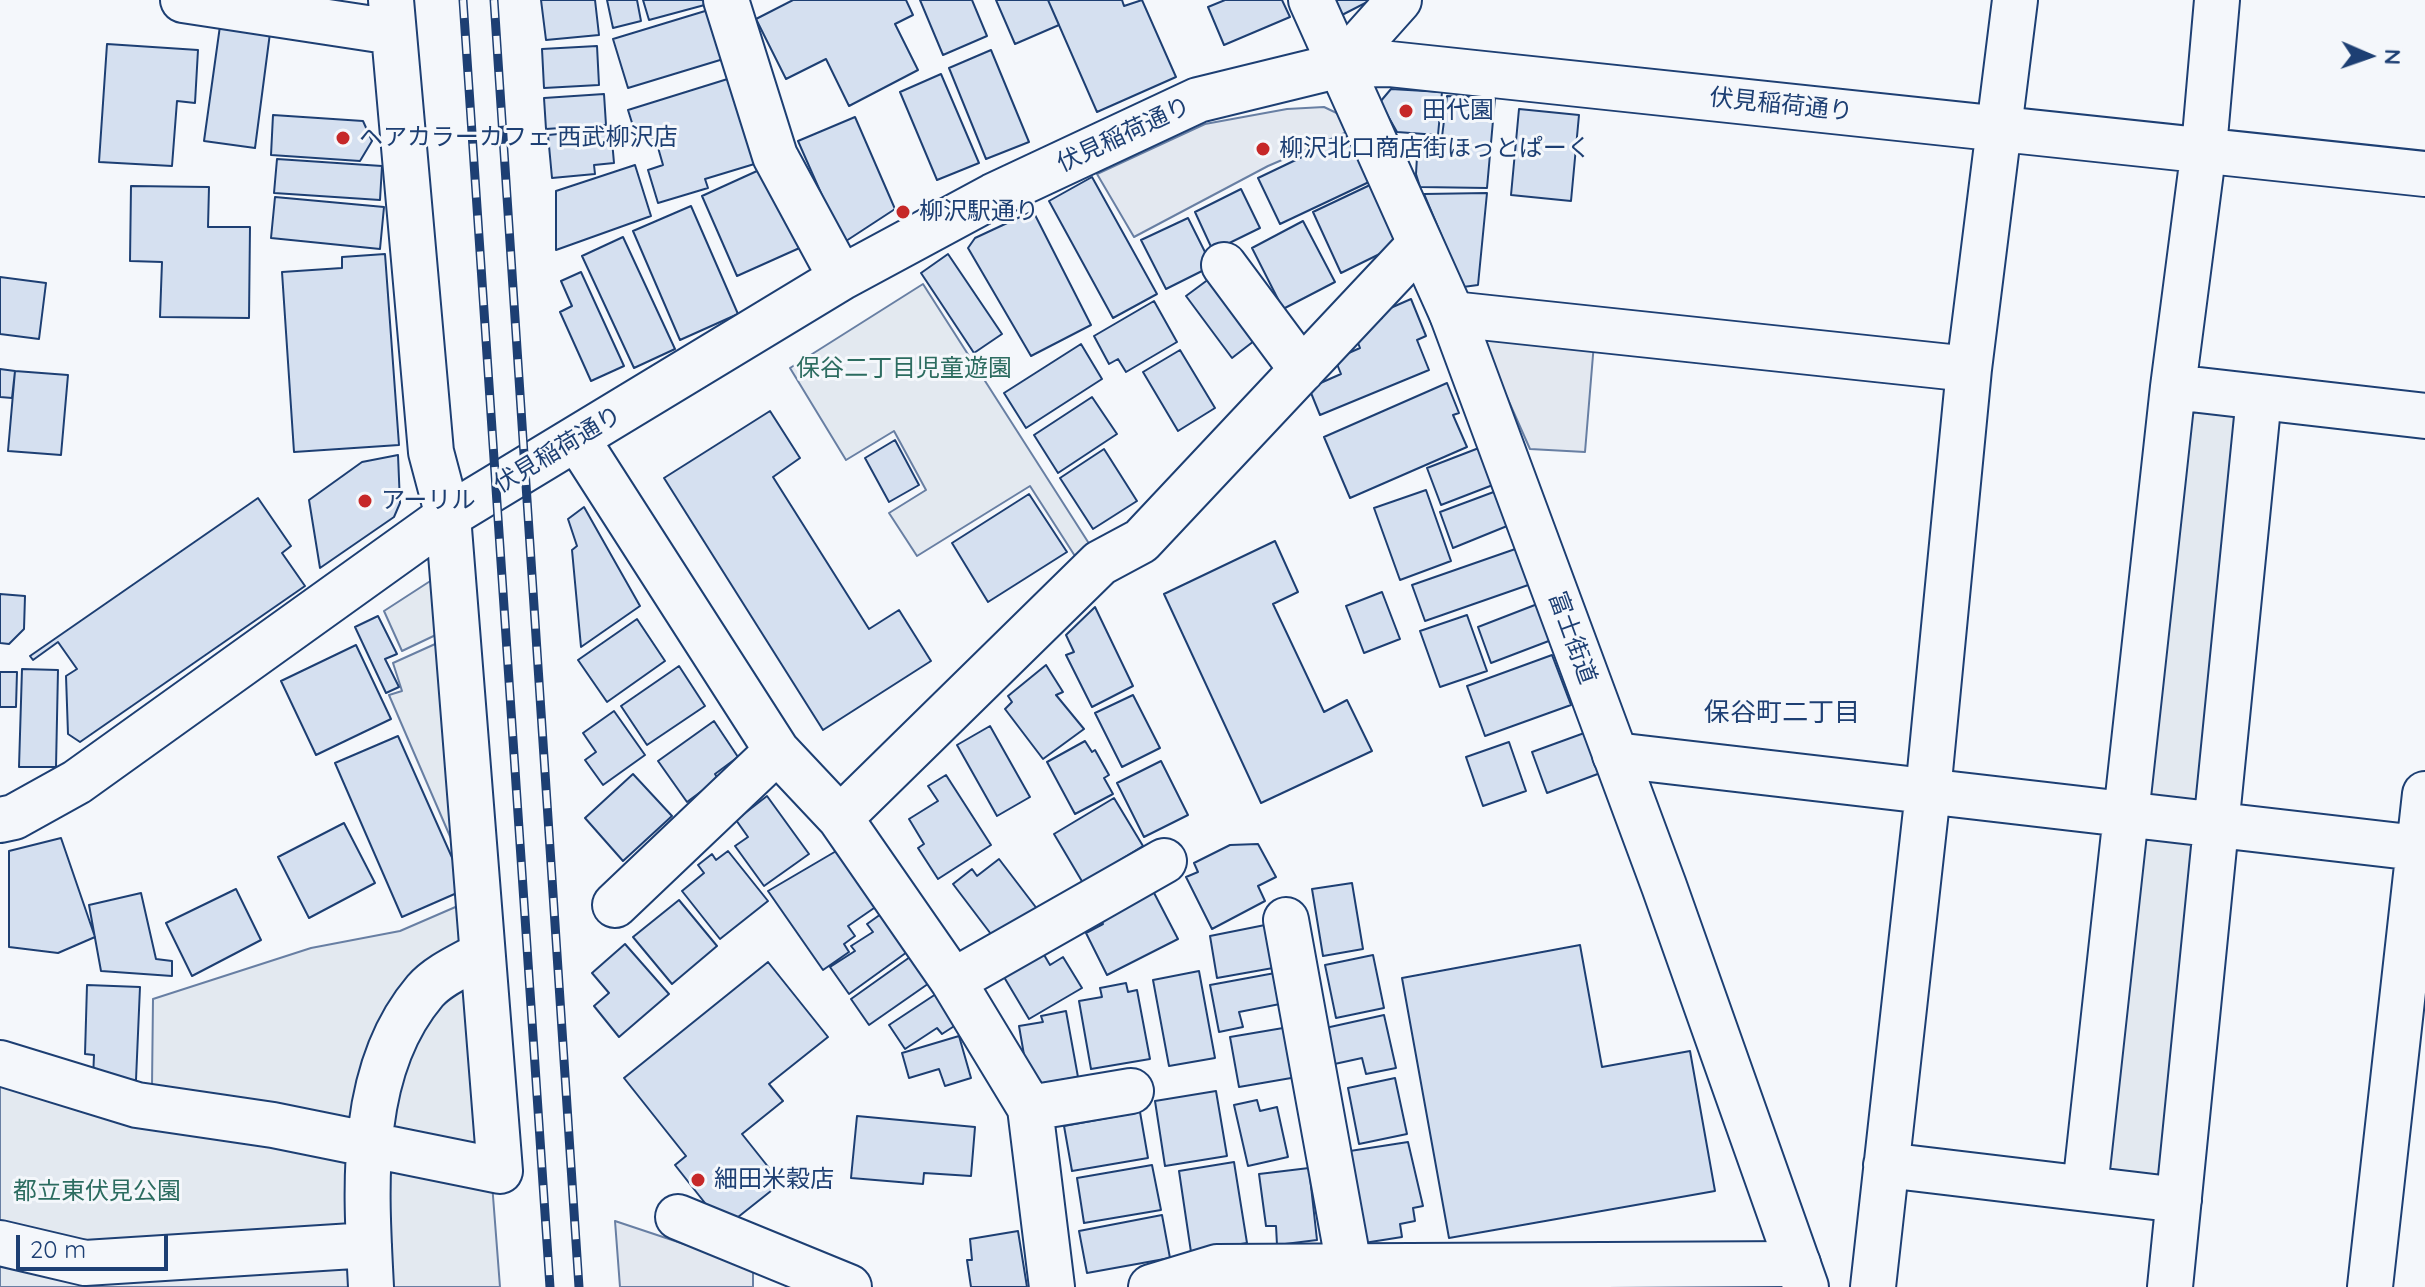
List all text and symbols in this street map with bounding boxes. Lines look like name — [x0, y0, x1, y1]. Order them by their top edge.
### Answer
north arrow — [2329, 16, 2409, 96]
text: N — [2379, 48, 2407, 65]
street label: 伏見稲荷通り — [1708, 83, 1854, 127]
street label: 伏見稲荷通り — [1053, 92, 1195, 178]
place label: 田代園 — [1422, 97, 1494, 125]
marker: 田代園 — [1397, 102, 1415, 120]
place label: ヘアカラーカフェ 西武柳沢店 — [359, 124, 678, 152]
marker: ヘアカラーカフェ 西武柳沢店 — [334, 129, 352, 147]
place label: 柳沢北口商店街ほっとぱーく — [1279, 135, 1591, 163]
marker: 柳沢北口商店街ほっとぱーく — [1254, 140, 1272, 158]
place label: 柳沢駅通り — [919, 198, 1039, 226]
marker: 柳沢駅通り — [894, 203, 912, 221]
park label: 保谷二丁目児童遊園 — [796, 355, 1012, 383]
street label: 伏見稲荷通り — [489, 401, 627, 499]
place label: アーリル — [381, 487, 476, 515]
marker: アーリル — [356, 492, 374, 510]
street label: 富士街道 — [1542, 588, 1602, 688]
district label: 保谷町二丁目 — [1704, 697, 1860, 729]
place label: 細田米穀店 — [714, 1166, 834, 1194]
marker: 細田米穀店 — [689, 1171, 707, 1189]
park label: 都立東伏見公園 — [13, 1178, 181, 1206]
scale bar — [20, 1219, 172, 1269]
text: 20 m — [30, 1234, 86, 1264]

